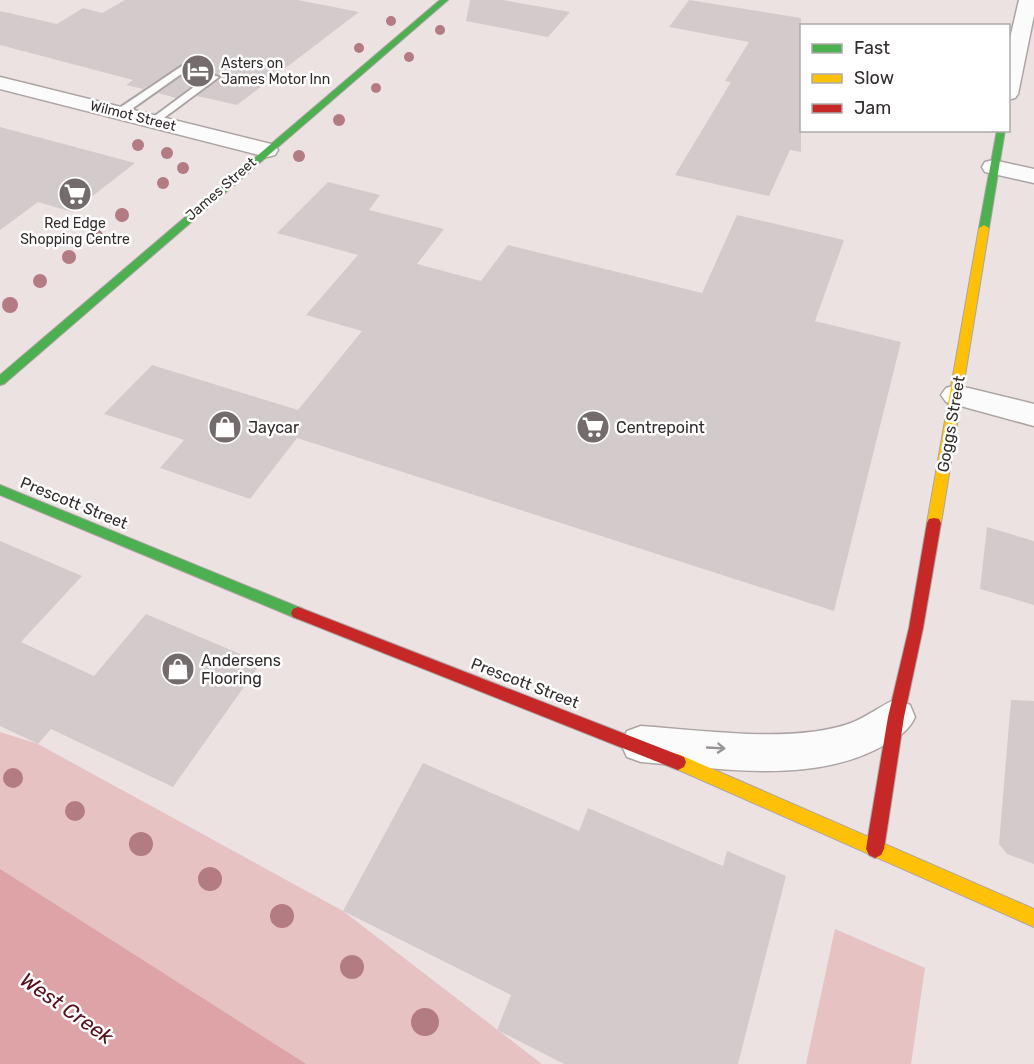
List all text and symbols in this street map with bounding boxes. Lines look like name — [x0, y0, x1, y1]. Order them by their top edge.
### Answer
legend — [800, 24, 1010, 132]
text: Fast — [854, 37, 890, 59]
hotel icon: Asters on James Motor Inn — [180, 53, 216, 89]
place label: Asters on James Motor Inn — [221, 55, 330, 88]
text: Slow — [854, 67, 894, 89]
street label: Wilmot Street — [88, 97, 178, 135]
text: Jam — [854, 97, 891, 119]
street label: James Street — [182, 153, 260, 224]
supermarket icon: Red Edge Shopping Centre — [57, 176, 93, 212]
place label: Red Edge Shopping Centre — [20, 215, 130, 248]
street label: Goggs Street — [933, 374, 969, 474]
shop icon: Jaycar — [207, 409, 243, 445]
supermarket icon: Centrepoint — [575, 409, 611, 445]
place label: Jaycar — [248, 418, 299, 437]
place label: Centrepoint — [616, 418, 705, 437]
street label: Prescott Street — [18, 473, 130, 533]
shop icon: Andersens Flooring — [160, 651, 196, 687]
place label: Andersens Flooring — [201, 651, 281, 688]
street label: Prescott Street — [468, 654, 582, 712]
one-way arrow — [705, 743, 725, 754]
water label: West Creek — [16, 967, 119, 1050]

